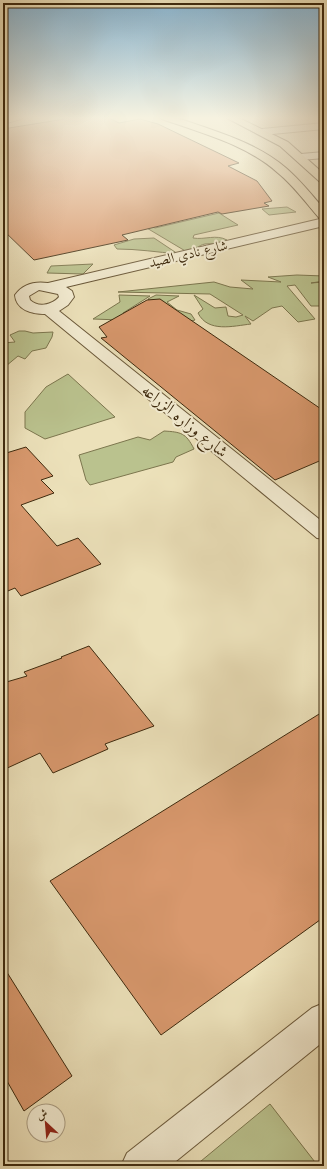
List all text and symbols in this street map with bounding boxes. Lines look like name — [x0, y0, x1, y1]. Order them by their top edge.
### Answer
street label: شارع نادي الصيد — [147, 236, 230, 274]
street label: شارع وزاره الزراعه — [136, 379, 233, 464]
north arrow — [26, 1103, 66, 1143]
text: ش — [34, 1105, 50, 1124]

